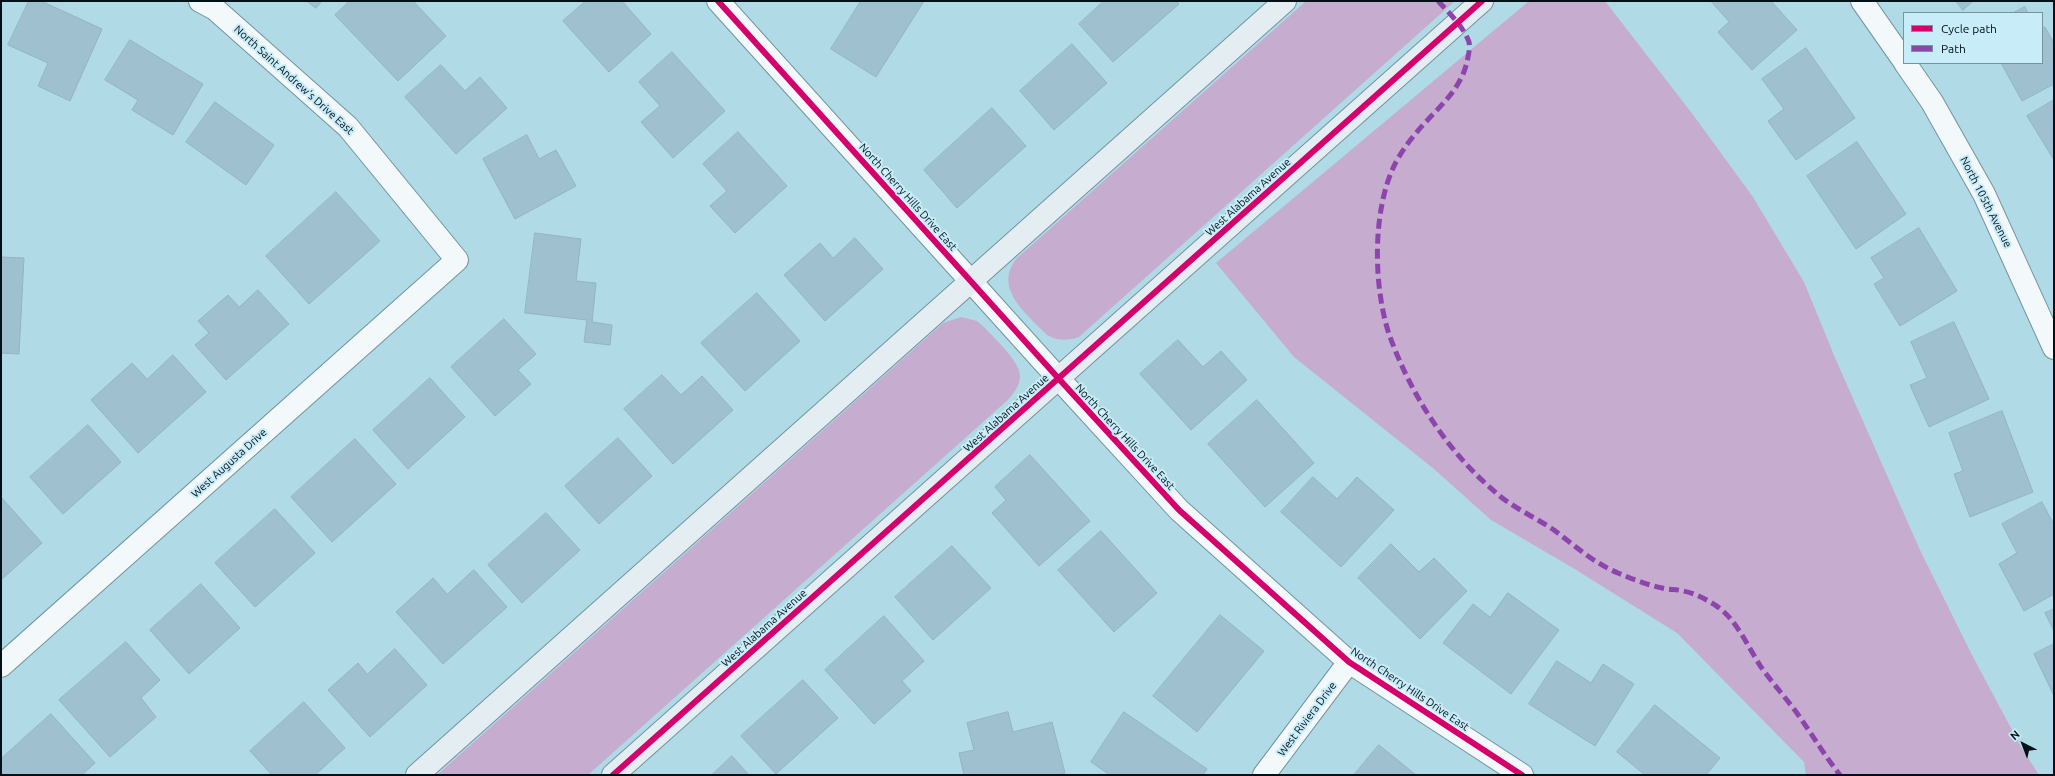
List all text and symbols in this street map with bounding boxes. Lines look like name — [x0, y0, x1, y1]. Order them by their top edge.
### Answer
legend — [1903, 12, 2043, 64]
text: Cycle path — [1941, 22, 1997, 35]
street label: North Saint Andrew's Drive East — [231, 23, 357, 137]
text: Path — [1941, 42, 1966, 55]
street label: North Cherry Hills Drive East — [856, 141, 960, 253]
street label: North 105th Avenue — [1957, 154, 2015, 250]
street label: West Alabama Avenue — [1203, 155, 1293, 239]
street label: West Alabama Avenue — [961, 371, 1051, 455]
street label: North Cherry Hills Drive East — [1072, 381, 1178, 493]
street label: West Augusta Drive — [189, 426, 269, 500]
street label: West Alabama Avenue — [719, 586, 809, 670]
street label: North Cherry Hills Drive East — [1348, 644, 1472, 734]
street label: West Riviera Drive — [1275, 679, 1339, 759]
north arrow — [2003, 724, 2043, 764]
text: N — [2008, 728, 2022, 742]

